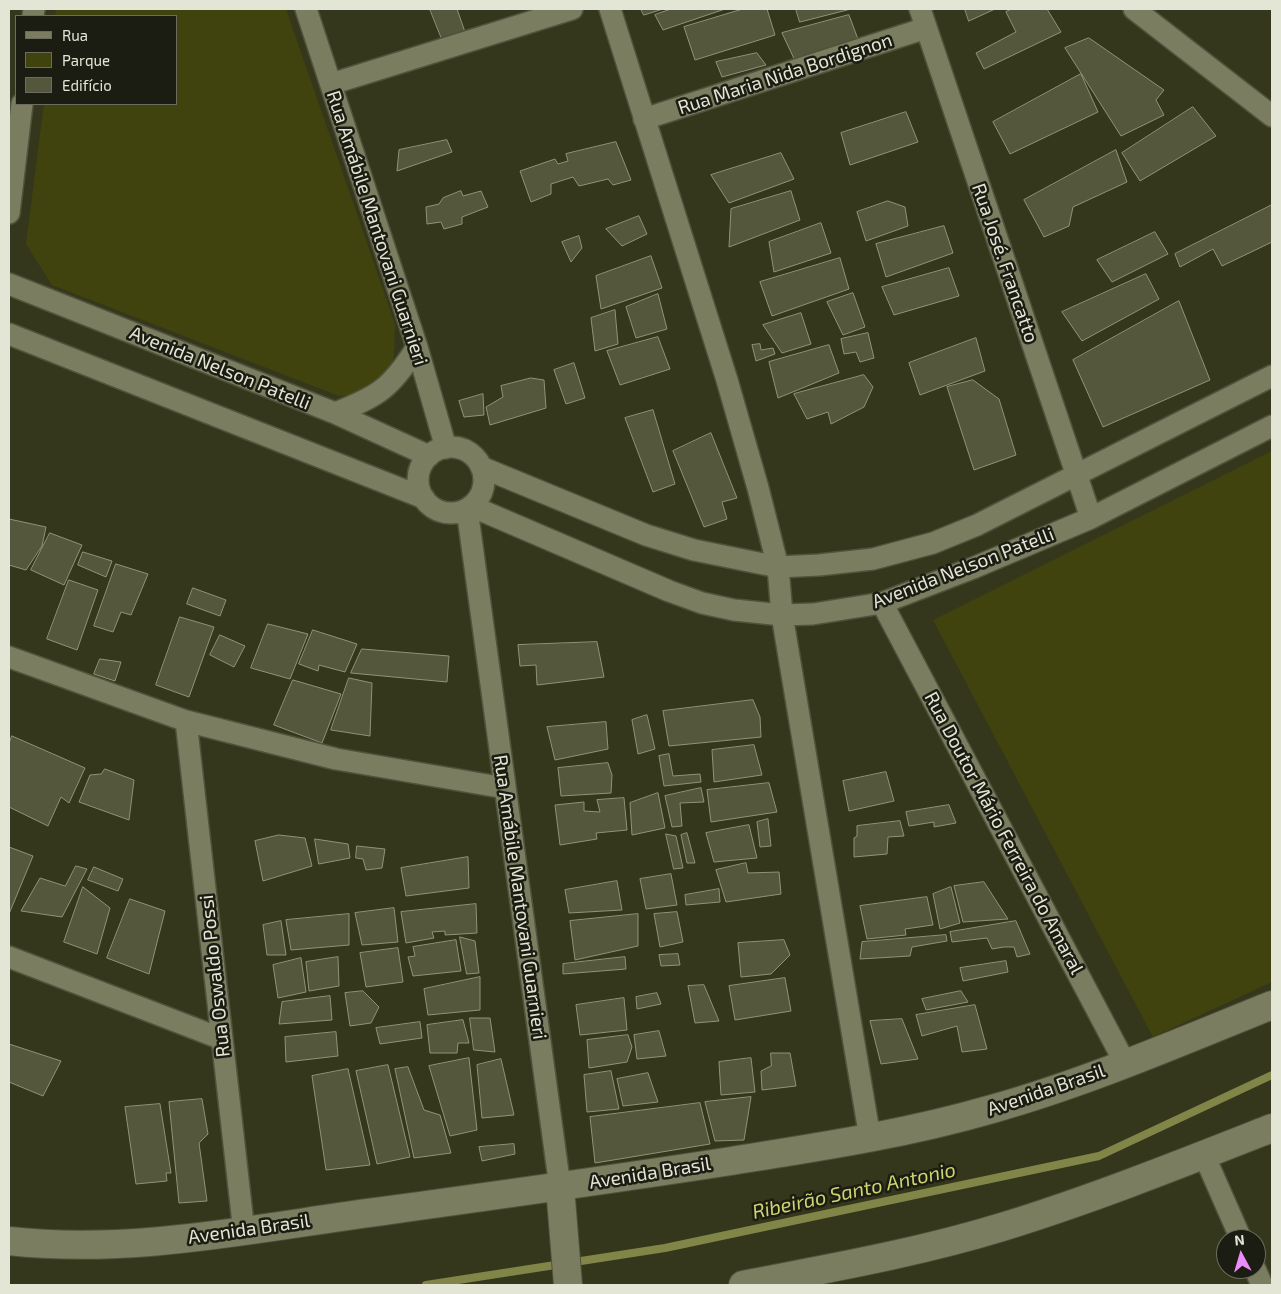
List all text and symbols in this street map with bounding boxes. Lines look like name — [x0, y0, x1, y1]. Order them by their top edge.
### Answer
legend — [15, 15, 178, 105]
text: Rua — [62, 26, 88, 44]
street label: Rua Maria Nida Bordignon — [675, 29, 895, 119]
text: Parque — [62, 51, 110, 69]
text: Edifício — [62, 76, 112, 94]
street label: Rua Amábile Mantovani Guarnieri — [322, 88, 432, 368]
street label: Rua José. Francatto — [967, 180, 1043, 346]
street label: Avenida Nelson Patelli — [126, 321, 314, 415]
street label: Avenida Nelson Patelli — [869, 523, 1057, 613]
street label: Rua Doutor Mário Ferreira do Amaral — [920, 688, 1088, 978]
street label: Rua Amábile Mantovani Guarnieri — [489, 753, 551, 1041]
street label: Rua Oswaldo Possi — [195, 894, 235, 1058]
street label: Avenida Brasil — [984, 1059, 1108, 1121]
street label: Avenida Brasil — [588, 1152, 712, 1194]
water label: Ribeirão Santo Antonio — [750, 1158, 958, 1224]
street label: Avenida Brasil — [187, 1209, 311, 1249]
north arrow — [1216, 1229, 1266, 1279]
text: N — [1234, 1231, 1245, 1249]

